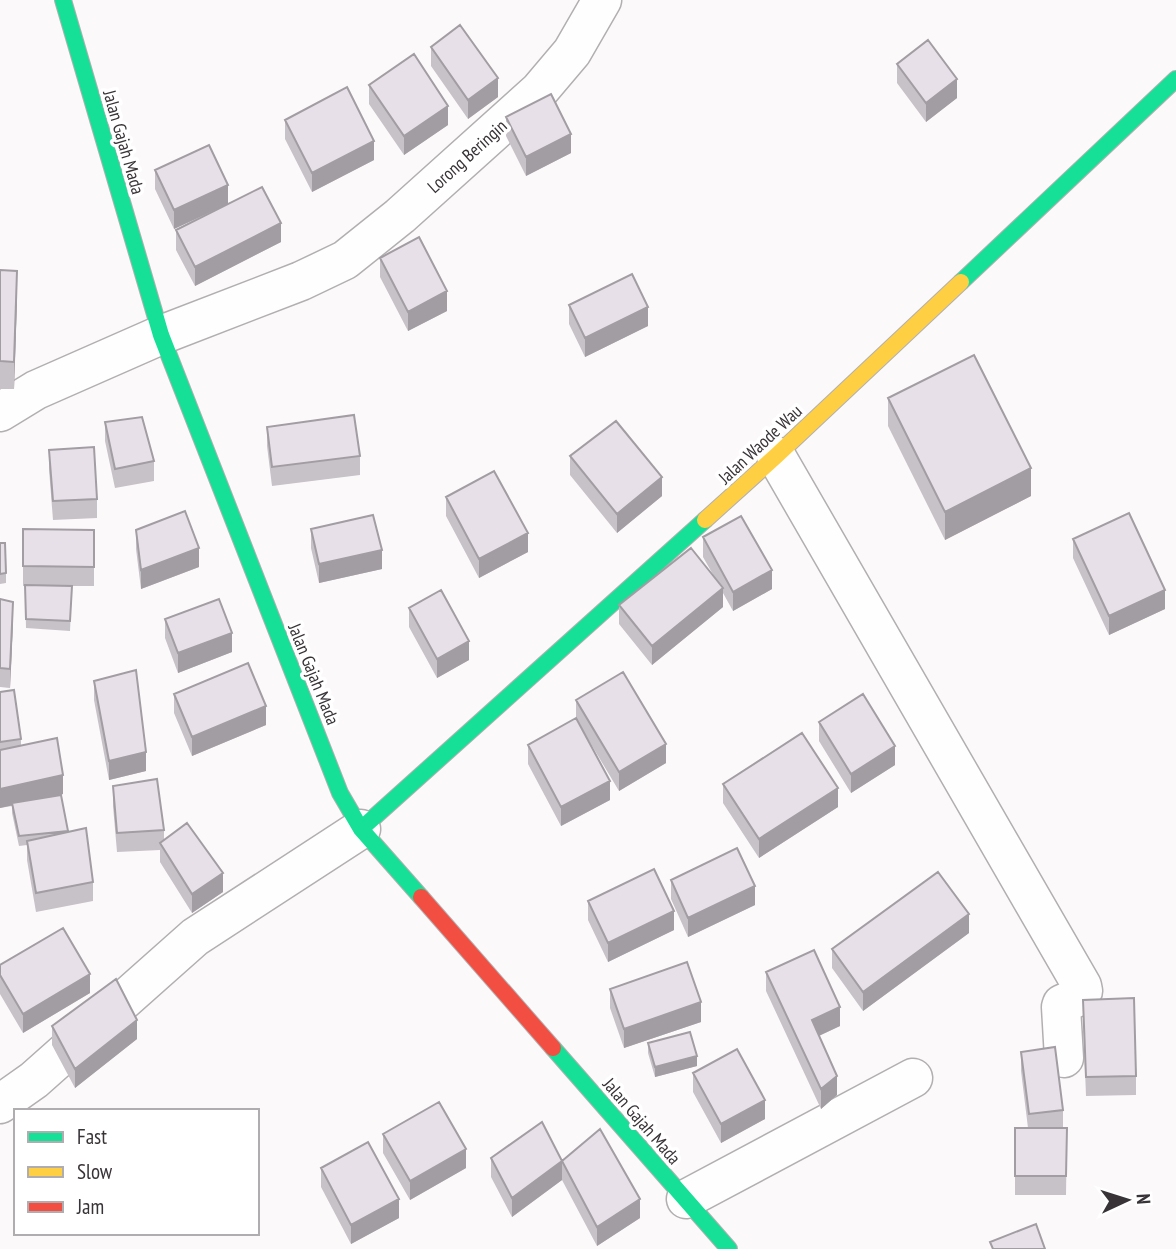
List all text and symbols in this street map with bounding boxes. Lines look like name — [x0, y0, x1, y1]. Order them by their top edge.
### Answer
street label: Jalan Gajah Mada — [98, 86, 150, 197]
street label: Lorong Beringin — [423, 114, 511, 198]
street label: Jalan Waode Wau — [713, 399, 807, 489]
street label: Jalan Gajah Mada — [283, 619, 345, 728]
street label: Jalan Gajah Mada — [598, 1072, 686, 1169]
legend — [14, 1109, 259, 1235]
text: Fast — [77, 1123, 107, 1150]
text: Slow — [77, 1158, 113, 1185]
north arrow — [1092, 1165, 1162, 1235]
text: Jam — [76, 1193, 104, 1220]
text: N — [1132, 1193, 1156, 1205]

